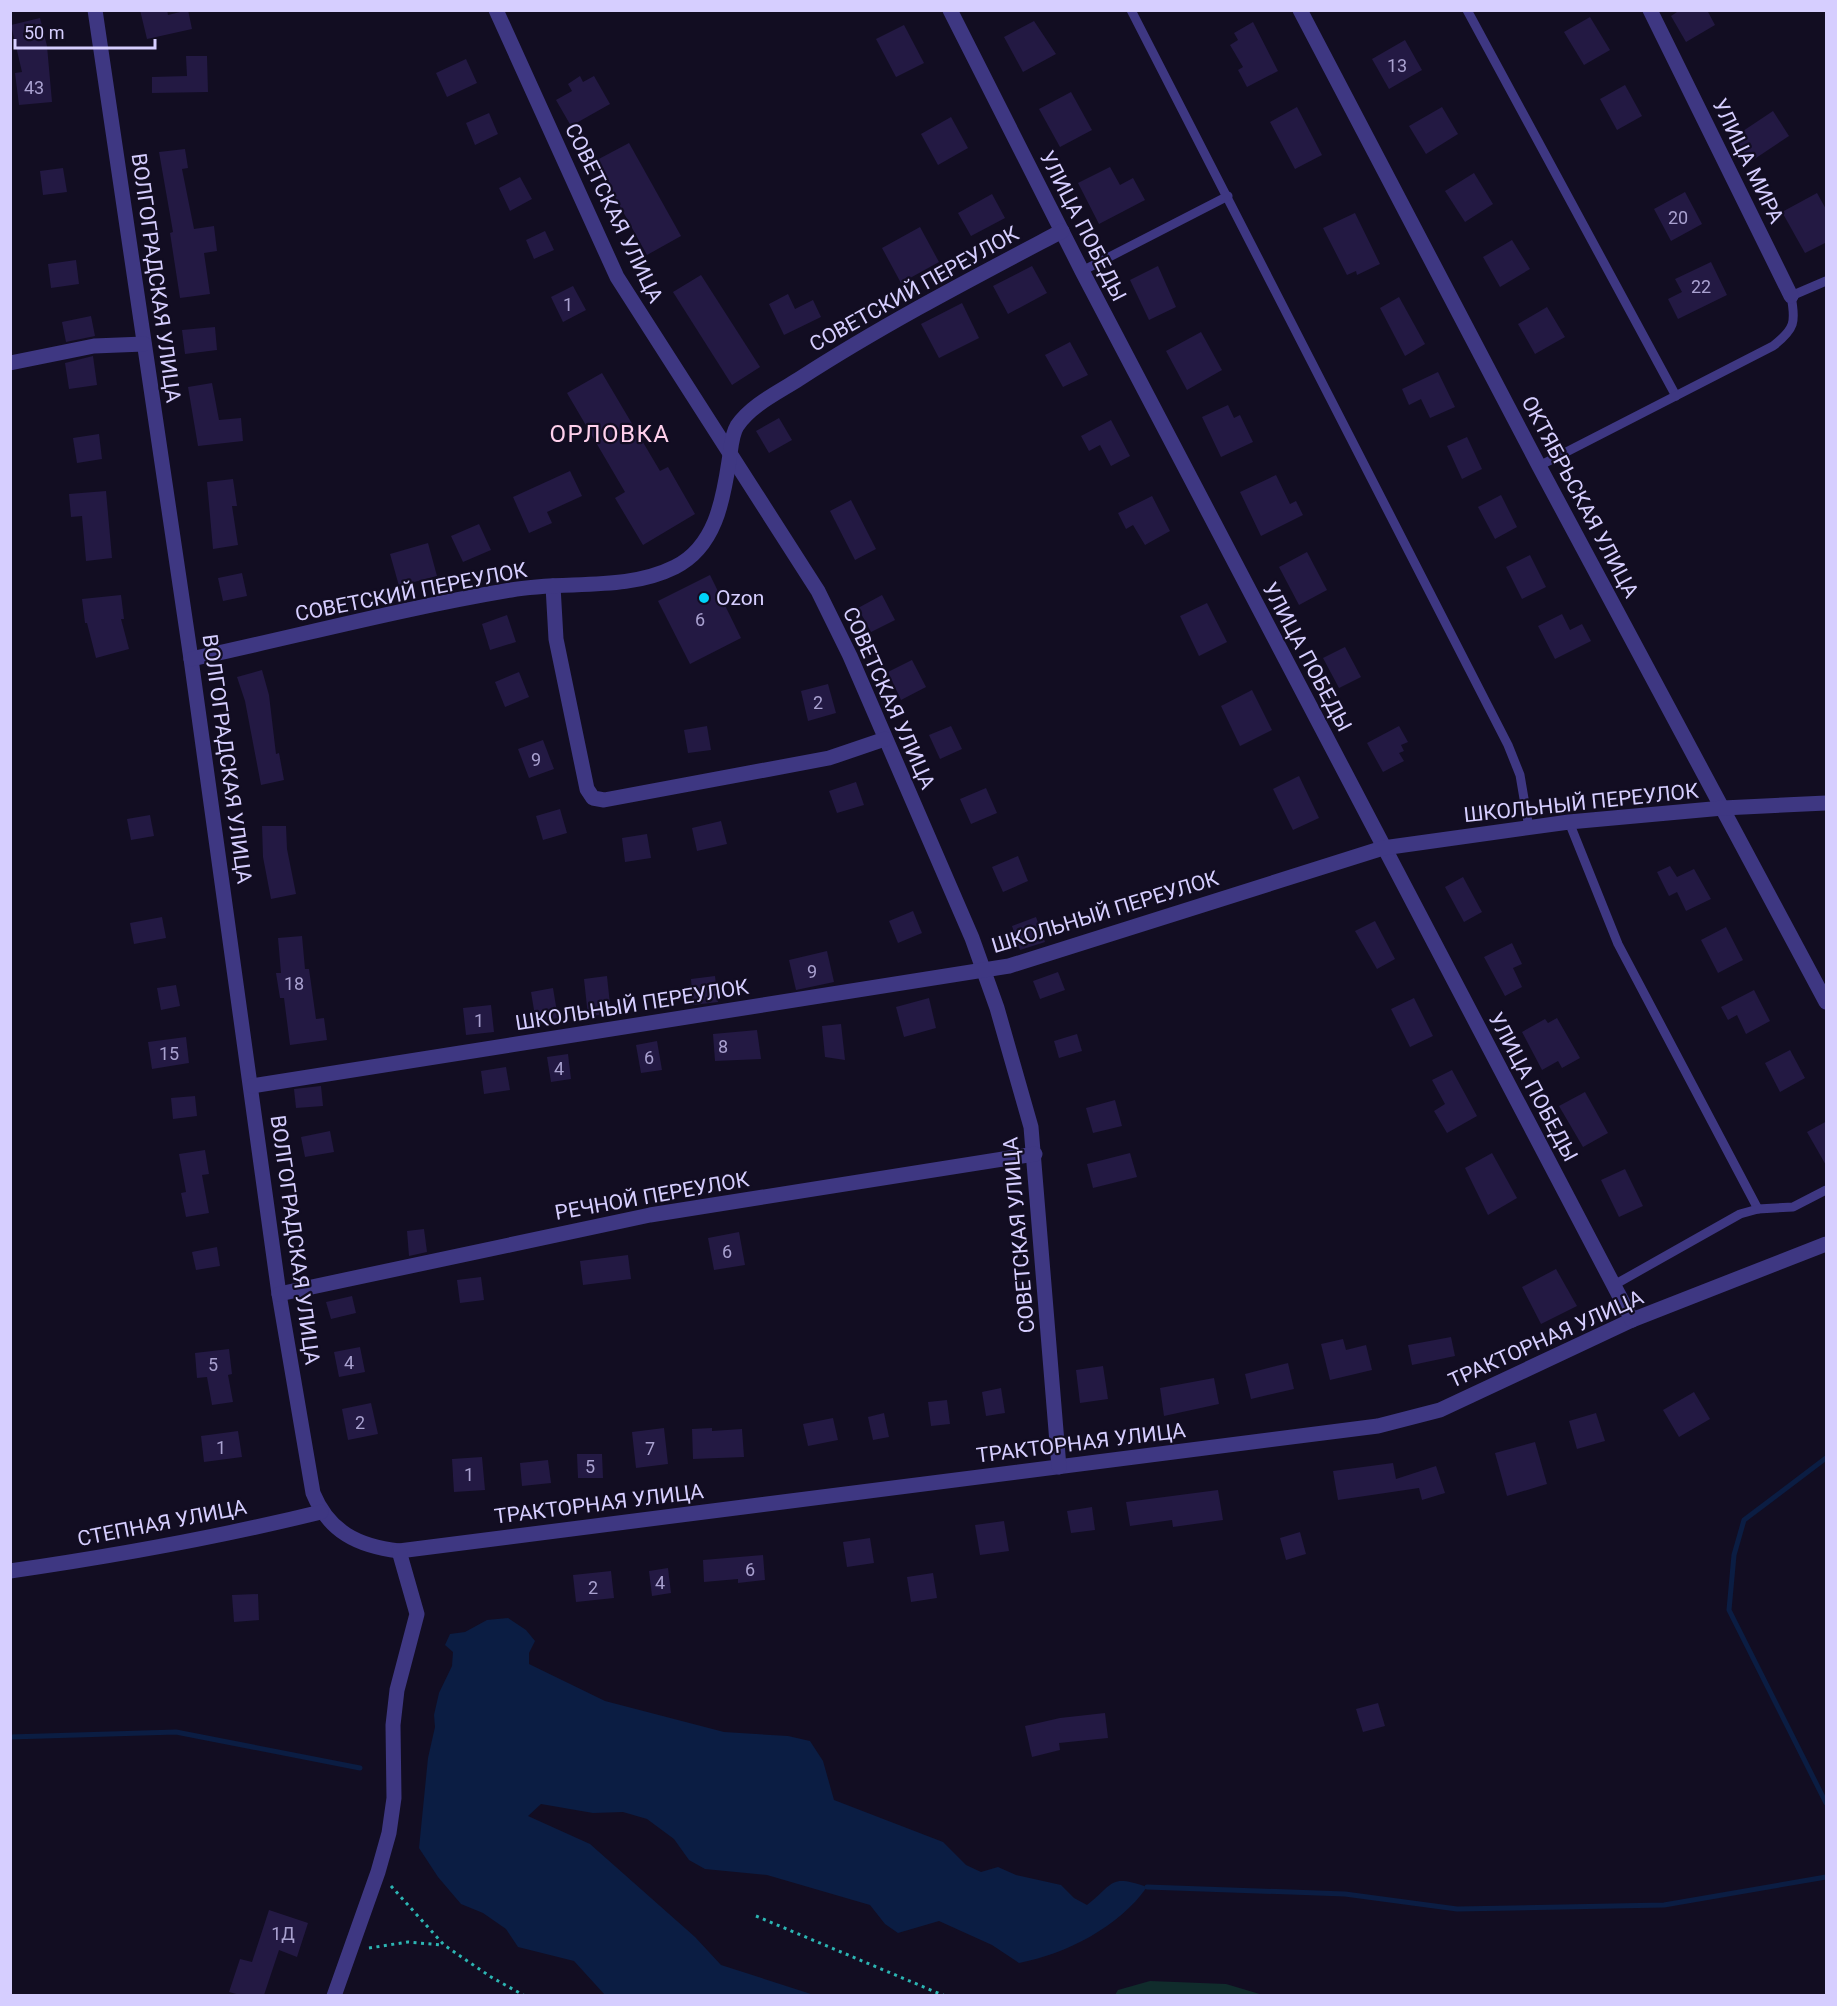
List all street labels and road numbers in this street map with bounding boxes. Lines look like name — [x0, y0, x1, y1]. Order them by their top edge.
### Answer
street label: УЛИЦА МИРА — [1707, 95, 1789, 228]
street label: СОВЕТСКАЯ УЛИЦА — [560, 119, 668, 307]
street label: УЛИЦА ПОБЕДЫ — [1035, 147, 1131, 305]
street label: ВОЛГОГРАДСКАЯ УЛИЦА — [127, 152, 185, 405]
street label: СОВЕТСКИЙ ПЕРЕУЛОК — [805, 221, 1023, 357]
street label: ОКТЯБРЬСКАЯ УЛИЦА — [1517, 392, 1643, 602]
street label: СОВЕТСКИЙ ПЕРЕУЛОК — [293, 558, 529, 626]
street label: УЛИЦА ПОБЕДЫ — [1258, 578, 1356, 736]
street label: СОВЕТСКАЯ УЛИЦА — [838, 603, 940, 793]
street label: ВОЛГОГРАДСКАЯ УЛИЦА — [198, 633, 256, 886]
street label: ШКОЛЬНЫЙ ПЕРЕУЛОК — [1462, 779, 1700, 827]
street label: ШКОЛЬНЫЙ ПЕРЕУЛОК — [989, 866, 1222, 958]
street label: ШКОЛЬНЫЙ ПЕРЕУЛОК — [514, 975, 751, 1035]
street label: УЛИЦА ПОБЕДЫ — [1484, 1008, 1582, 1166]
street label: ВОЛГОГРАДСКАЯ УЛИЦА — [266, 1114, 324, 1367]
street label: СОВЕТСКАЯ УЛИЦА — [998, 1136, 1040, 1334]
street label: РЕЧНОЙ ПЕРЕУЛОК — [553, 1167, 751, 1225]
street label: ТРАКТОРНАЯ УЛИЦА — [1445, 1285, 1647, 1393]
street label: ТРАКТОРНАЯ УЛИЦА — [975, 1418, 1187, 1468]
street label: ТРАКТОРНАЯ УЛИЦА — [493, 1479, 705, 1529]
street label: СТЕПНАЯ УЛИЦА — [75, 1495, 249, 1551]

